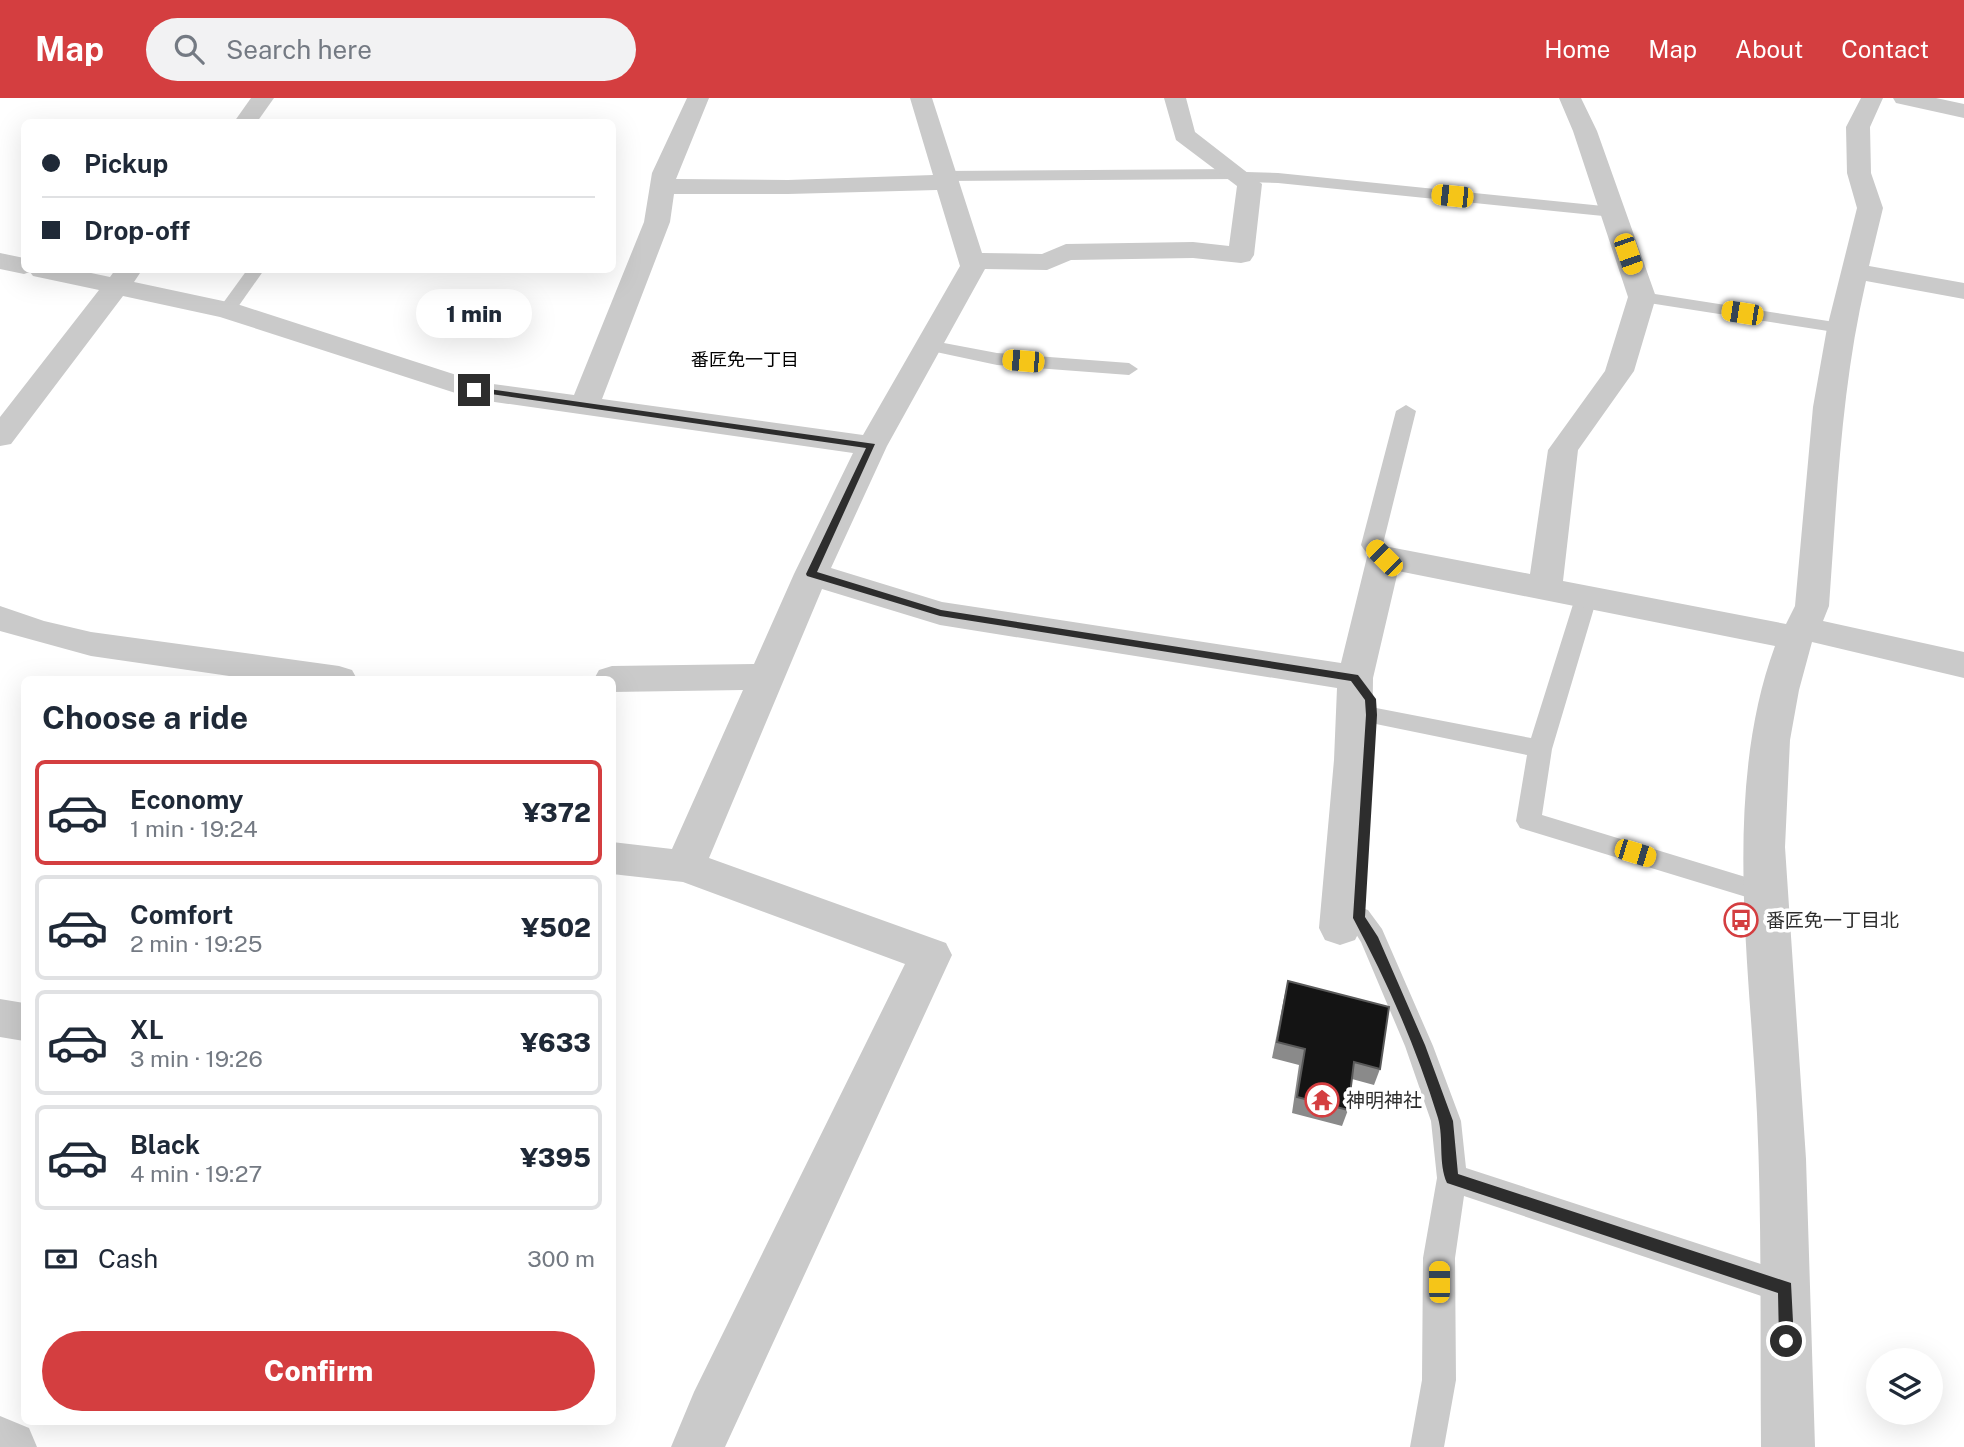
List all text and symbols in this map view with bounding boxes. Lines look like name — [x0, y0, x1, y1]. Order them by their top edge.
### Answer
search box — [146, 18, 636, 81]
text: Map — [35, 30, 104, 68]
icon: search — [170, 30, 208, 68]
text: Search here — [226, 34, 372, 65]
text: Home — [1544, 35, 1610, 63]
text: Map — [1648, 35, 1697, 63]
text: About — [1735, 35, 1803, 63]
text: Contact — [1841, 35, 1929, 63]
text: Pickup — [84, 148, 168, 179]
car — [1431, 183, 1474, 209]
text: Drop-off — [84, 215, 190, 246]
car — [1612, 231, 1645, 277]
callout: 1 min — [416, 288, 532, 338]
car — [1720, 299, 1765, 327]
text: 1 min — [446, 300, 502, 327]
district label: 番匠免一丁目 — [691, 349, 799, 370]
car — [1002, 349, 1045, 373]
route end — [458, 374, 490, 406]
car — [1362, 536, 1407, 580]
text: Choose a ride — [42, 699, 248, 736]
icon: car — [46, 781, 109, 844]
text: Economy — [130, 784, 243, 815]
text: ¥372 — [522, 797, 591, 828]
text: 1 min · 19:24 — [130, 815, 258, 842]
car — [1612, 837, 1659, 869]
icon: car — [46, 896, 109, 959]
text: Comfort — [130, 899, 233, 930]
bus stop icon: 番匠免一丁目北 — [1722, 901, 1760, 939]
place label: 番匠免一丁目北 — [1766, 909, 1899, 931]
text: ¥502 — [521, 912, 591, 943]
text: 2 min · 19:25 — [130, 930, 262, 957]
icon: car — [46, 1011, 109, 1074]
text: XL — [130, 1014, 164, 1045]
text: ¥633 — [520, 1027, 591, 1058]
text: 3 min · 19:26 — [130, 1045, 263, 1072]
temple icon: 神明神社 — [1303, 1081, 1341, 1119]
place label: 神明神社 — [1346, 1089, 1422, 1111]
icon: car — [46, 1126, 109, 1189]
text: Black — [130, 1129, 200, 1160]
text: ¥395 — [520, 1142, 591, 1173]
text: 4 min · 19:27 — [130, 1160, 262, 1187]
icon: cash — [42, 1240, 80, 1278]
text: Cash — [98, 1243, 158, 1274]
text: 300 m — [527, 1245, 595, 1272]
car — [1429, 1261, 1450, 1303]
route start — [1770, 1325, 1802, 1357]
button: Confirm — [42, 1331, 595, 1411]
map controls — [1866, 1348, 1943, 1425]
button: layers — [1866, 1348, 1943, 1425]

